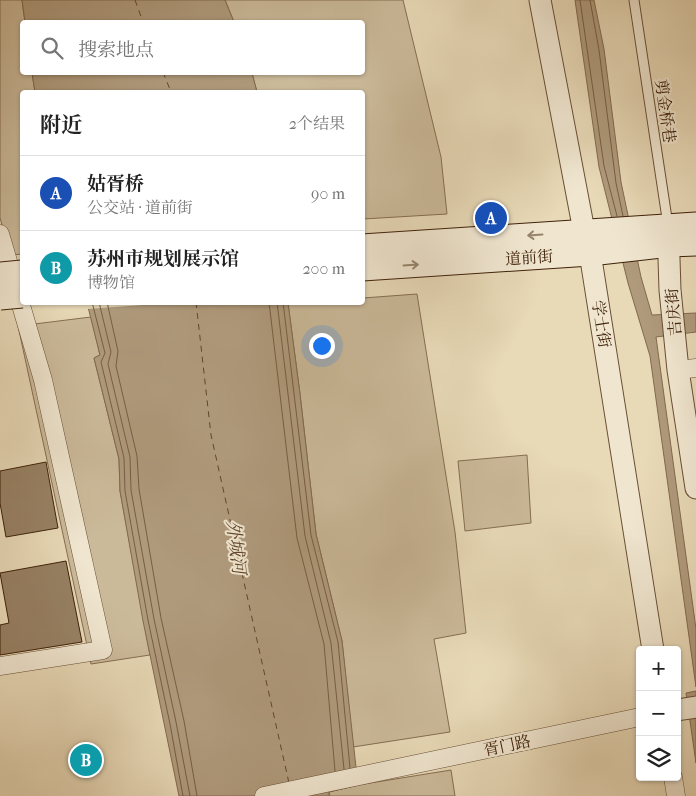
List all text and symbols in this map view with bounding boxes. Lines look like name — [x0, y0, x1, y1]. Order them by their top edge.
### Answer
search box — [20, 20, 365, 75]
icon: search — [38, 34, 66, 62]
text: 搜索地点 — [78, 39, 154, 61]
street label: 剪金桥巷 — [652, 78, 679, 144]
text: 附近 — [40, 113, 82, 137]
text: 2个结果 — [289, 114, 345, 133]
text: 姑胥桥 — [87, 173, 144, 195]
text: A — [51, 184, 61, 203]
text: 90 m — [311, 184, 345, 203]
text: 公交站 · 道前街 — [87, 198, 193, 217]
pin: A — [475, 199, 507, 237]
one-way arrow — [528, 230, 544, 239]
street label: 道前街 — [504, 246, 554, 269]
text: 苏州市规划展示馆 — [87, 248, 239, 270]
text: B — [51, 259, 61, 278]
text: 200 m — [302, 259, 345, 278]
one-way arrow — [403, 260, 419, 270]
text: 博物馆 — [87, 273, 135, 292]
street label: 吉庆街 — [662, 287, 685, 337]
street label: 学士街 — [588, 299, 615, 349]
your location — [309, 333, 335, 359]
water label: 外城河 — [222, 519, 250, 578]
map controls — [636, 646, 681, 781]
button: + — [636, 646, 681, 691]
button: − — [636, 691, 681, 736]
street label: 胥门路 — [482, 731, 533, 760]
button: layers — [636, 736, 681, 781]
pin: B — [70, 741, 102, 779]

